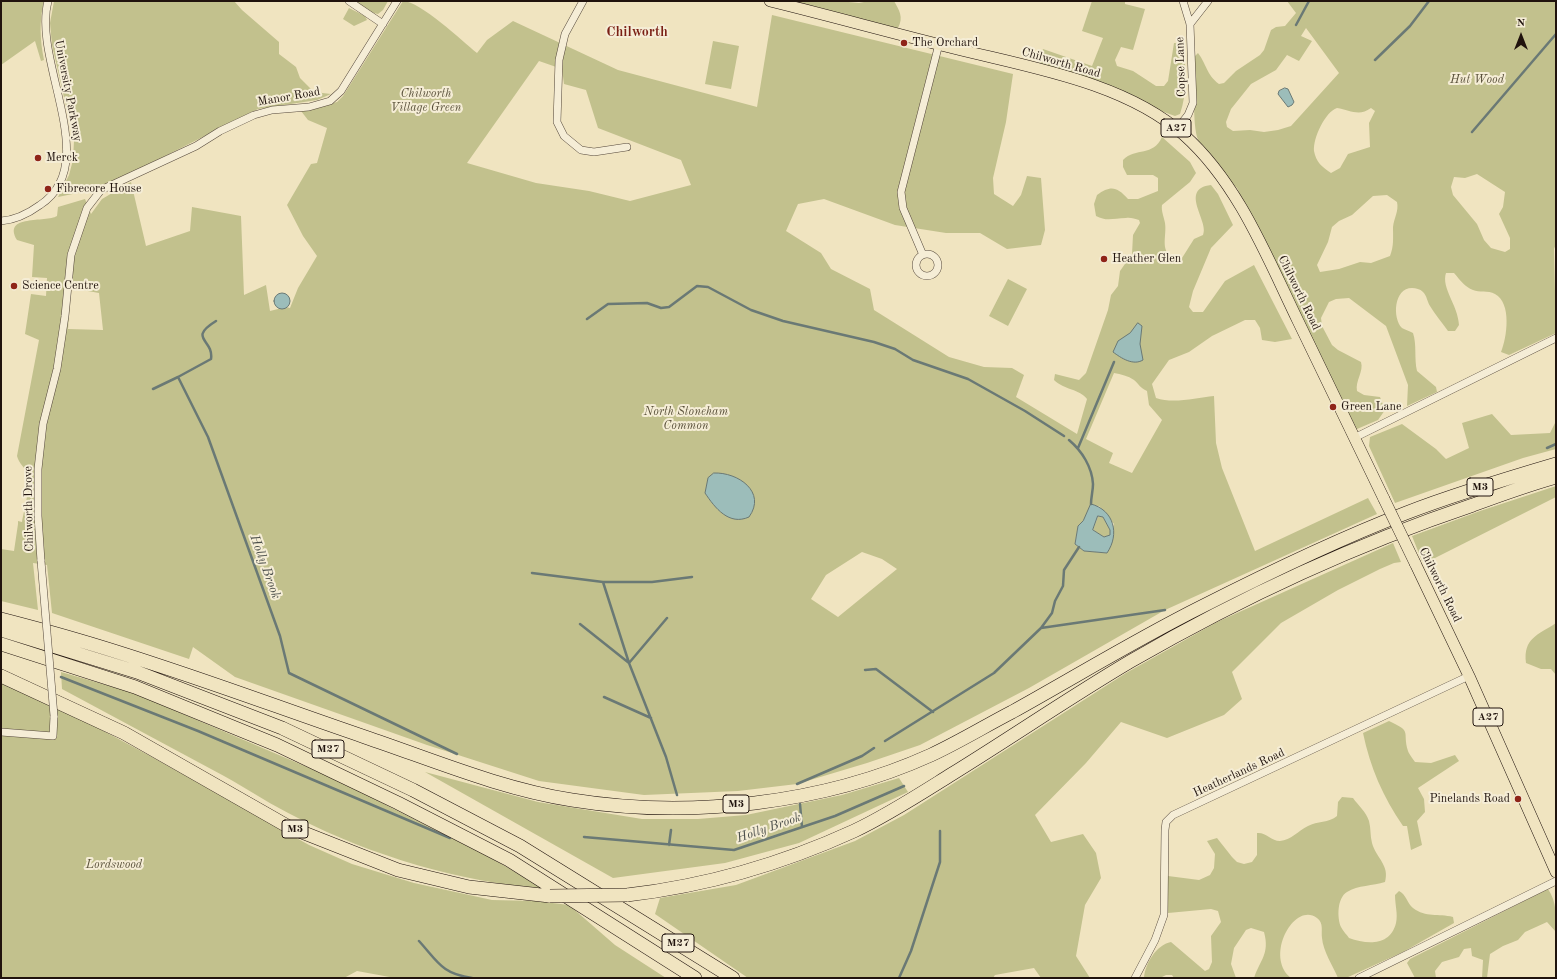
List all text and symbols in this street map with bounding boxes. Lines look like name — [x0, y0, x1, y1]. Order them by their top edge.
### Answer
north arrow — [1501, 16, 1541, 56]
text: N — [1517, 18, 1525, 29]
district label: Chilworth — [606, 24, 668, 40]
place label: The Orchard — [912, 36, 978, 50]
street label: Copse Lane — [1173, 37, 1189, 97]
marker: The Orchard — [899, 38, 909, 48]
street label: University Parkway — [51, 39, 85, 143]
street label: Chilworth Road — [1020, 45, 1102, 81]
park label: Hut Wood — [1450, 73, 1504, 87]
street label: Manor Road — [257, 84, 321, 110]
park label: Chilworth Village Green — [391, 87, 461, 115]
road number: A27 — [1161, 119, 1191, 137]
place label: Merck — [46, 151, 78, 165]
marker: Merck — [33, 153, 43, 163]
place label: Fibrecore House — [56, 182, 141, 196]
marker: Fibrecore House — [43, 184, 53, 194]
place label: Heather Glen — [1112, 252, 1181, 266]
street label: Chilworth Road — [1275, 253, 1323, 333]
marker: Heather Glen — [1099, 254, 1109, 264]
place label: Science Centre — [22, 279, 99, 293]
marker: Science Centre — [9, 281, 19, 291]
place label: Green Lane — [1341, 400, 1401, 414]
marker: Green Lane — [1328, 402, 1338, 412]
park label: North Stoneham Common — [644, 405, 728, 433]
street label: Chilworth Drove — [21, 466, 37, 552]
road number: M3 — [1467, 478, 1493, 496]
water label: Holly Brook — [246, 533, 284, 601]
street label: Chilworth Road — [1416, 545, 1464, 625]
road number: A27 — [1473, 708, 1503, 726]
road number: M27 — [312, 740, 344, 758]
street label: Heatherlands Road — [1191, 745, 1287, 801]
place label: Pinelands Road — [1429, 792, 1510, 806]
marker: Pinelands Road — [1513, 794, 1523, 804]
road number: M3 — [723, 795, 749, 813]
water label: Holly Brook — [735, 810, 803, 846]
road number: M3 — [282, 820, 308, 838]
park label: Lordswood — [86, 858, 142, 872]
road number: M27 — [662, 934, 694, 952]

